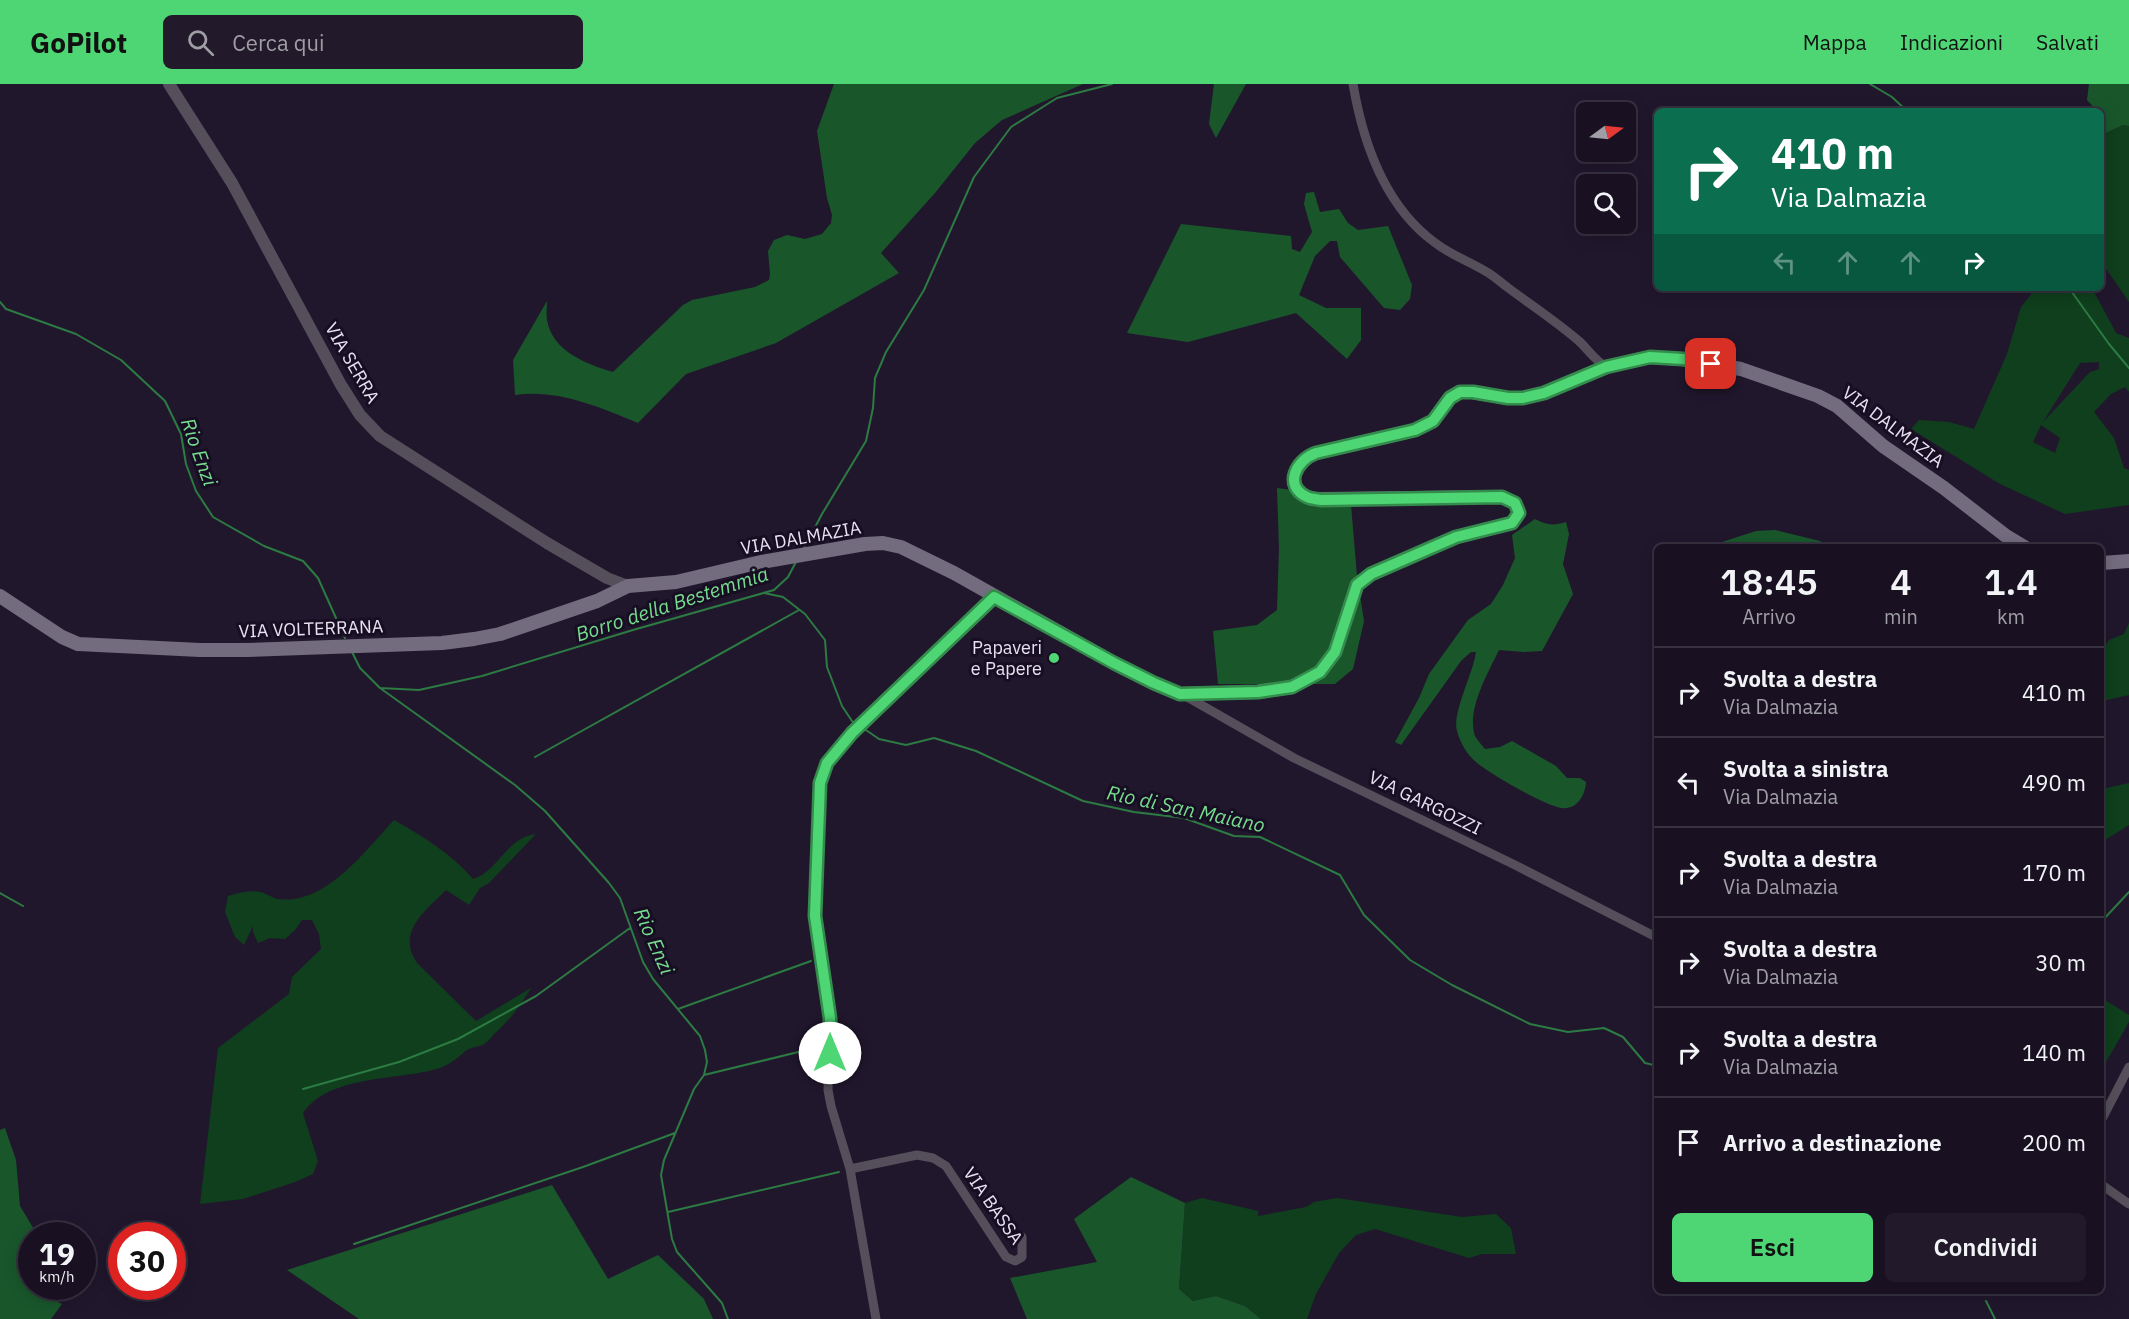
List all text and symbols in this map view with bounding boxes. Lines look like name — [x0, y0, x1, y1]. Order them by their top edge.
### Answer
search box — [163, 15, 583, 69]
text: GoPilot — [30, 24, 127, 61]
icon: search — [184, 26, 217, 59]
text: Cerca qui — [232, 28, 325, 57]
text: Mappa — [1803, 28, 1867, 56]
text: Indicazioni — [1900, 28, 2003, 56]
text: Salvati — [2036, 28, 2099, 56]
north arrow — [1576, 102, 1636, 162]
map controls — [1576, 102, 1636, 234]
text: 410 m — [1771, 126, 1894, 181]
icon: right — [1672, 132, 1750, 210]
button: search — [1576, 174, 1636, 234]
text: Via Dalmazia — [1771, 179, 1927, 214]
icon: left — [1768, 246, 1801, 279]
icon: ahead — [1831, 246, 1864, 279]
icon: ahead — [1894, 246, 1927, 279]
icon: right — [1957, 246, 1990, 279]
street label: VIA SERRA — [320, 318, 385, 408]
pin — [1685, 338, 1736, 389]
icon: arrive — [1694, 347, 1727, 380]
street label: VIA DALMAZIA — [1838, 381, 1949, 473]
water label: Rio Enzi — [175, 414, 224, 490]
street label: VIA DALMAZIA — [739, 516, 863, 559]
text: 18:45 — [1720, 558, 1818, 605]
text: 4 — [1890, 558, 1912, 605]
text: 1.4 — [1984, 558, 2038, 605]
water label: Borro della Bestemmia — [572, 560, 772, 647]
text: Arrivo — [1742, 603, 1796, 630]
text: min — [1884, 603, 1918, 630]
text: km — [1997, 603, 2025, 630]
street label: VIA VOLTERRANA — [238, 614, 384, 643]
place label: Papaveri e Papere — [971, 636, 1042, 680]
marker: Papaveri e Papere — [1047, 651, 1061, 665]
text: Svolta a destra — [1723, 664, 1877, 693]
icon: right — [1672, 676, 1705, 709]
text: 410 m — [2022, 678, 2086, 707]
text: Via Dalmazia — [1723, 693, 1838, 720]
text: Svolta a sinistra — [1723, 754, 1888, 783]
street label: VIA GARGOZZI — [1365, 765, 1485, 840]
icon: left — [1672, 766, 1705, 799]
text: 490 m — [2022, 768, 2086, 797]
water label: Rio di San Maiano — [1105, 779, 1268, 838]
text: Via Dalmazia — [1723, 783, 1838, 810]
text: Svolta a destra — [1723, 844, 1877, 873]
icon: right — [1672, 856, 1705, 889]
text: 170 m — [2022, 858, 2086, 887]
text: Via Dalmazia — [1723, 873, 1838, 900]
water label: Rio Enzi — [628, 903, 681, 979]
text: Svolta a destra — [1723, 934, 1877, 963]
icon: right — [1672, 946, 1705, 979]
text: 30 m — [2035, 948, 2086, 977]
text: Via Dalmazia — [1723, 963, 1838, 990]
position arrow — [798, 1021, 862, 1085]
text: Svolta a destra — [1723, 1024, 1877, 1053]
icon: right — [1672, 1036, 1705, 1069]
text: 140 m — [2022, 1038, 2086, 1067]
text: Via Dalmazia — [1723, 1053, 1838, 1080]
icon: arrive — [1672, 1126, 1705, 1159]
text: Arrivo a destinazione — [1723, 1128, 1942, 1157]
text: 200 m — [2022, 1128, 2086, 1157]
street label: VIA BASSA — [958, 1163, 1029, 1249]
button: Esci — [1672, 1213, 1873, 1282]
button: Condividi — [1885, 1213, 2086, 1282]
speed limit sign: 30 — [108, 1222, 186, 1300]
text: 19 — [39, 1234, 75, 1273]
text: km/h — [39, 1267, 75, 1286]

